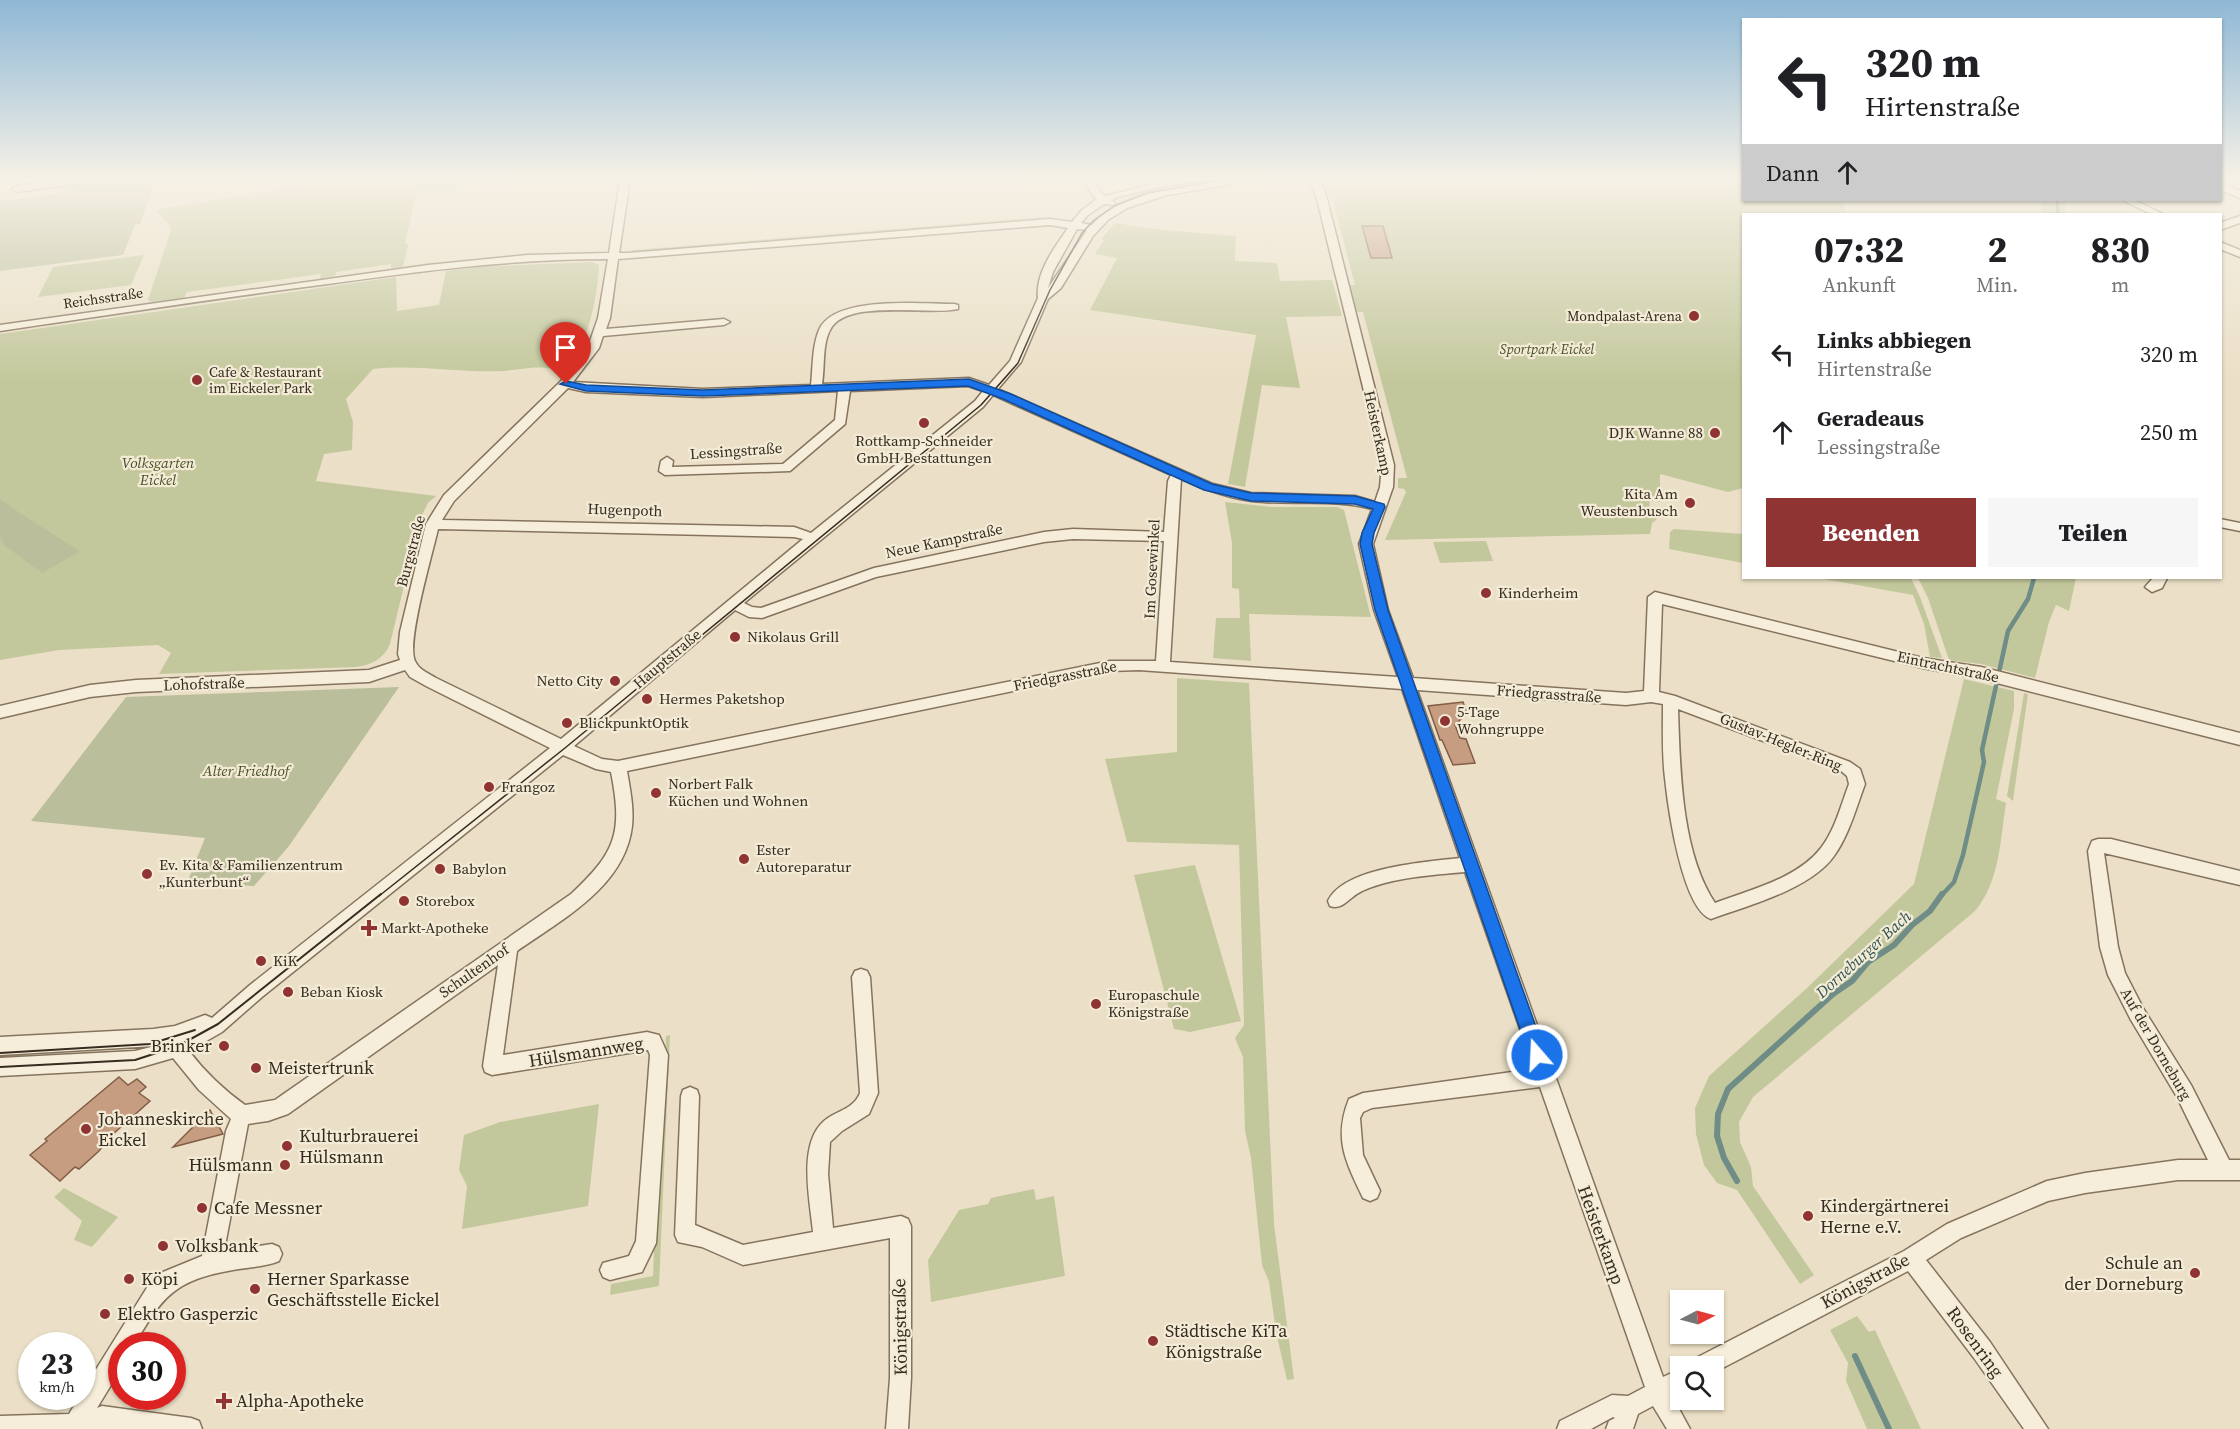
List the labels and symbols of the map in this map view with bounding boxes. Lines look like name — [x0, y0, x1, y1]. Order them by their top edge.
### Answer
street label: Reichsstraße — [62, 283, 144, 313]
place label: Mondpalast-Arena — [1567, 306, 1683, 326]
marker: Mondpalast-Arena — [1687, 309, 1701, 323]
pin — [540, 322, 591, 384]
park label: Sportpark Eickel — [1500, 339, 1594, 359]
place label: Cafe & Restaurant im Eickeler Park — [209, 362, 322, 398]
marker: Cafe & Restaurant im Eickeler Park — [190, 373, 204, 387]
street label: Heisterkamp — [1359, 388, 1398, 478]
marker: Rottkamp-Schneider GmbH Bestattungen — [917, 416, 931, 430]
place label: DJK Wanne 88 — [1609, 422, 1703, 443]
marker: DJK Wanne 88 — [1708, 426, 1722, 440]
place label: Rottkamp-Schneider GmbH Bestattungen — [855, 430, 994, 468]
street label: Lessingstraße — [689, 437, 783, 464]
park label: Volksgarten Eickel — [122, 452, 195, 490]
place label: Kita Am Weustenbusch — [1580, 483, 1678, 521]
marker: Kita Am Weustenbusch — [1683, 496, 1697, 510]
street label: Hugenpoth — [587, 498, 663, 521]
street label: Burgstraße — [391, 512, 430, 589]
street label: Neue Kampstraße — [883, 518, 1005, 563]
street label: Im Gosewinkel — [1138, 518, 1165, 619]
place label: Kinderheim — [1498, 582, 1579, 603]
marker: Kinderheim — [1479, 586, 1493, 600]
street label: Hauptstraße — [628, 624, 705, 693]
place label: Nikolaus Grill — [747, 626, 840, 647]
marker: Nikolaus Grill — [728, 630, 742, 644]
street label: Eintrachtstraße — [1895, 645, 2001, 688]
street label: Friedgrasstraße — [1011, 655, 1119, 696]
place label: Netto City — [536, 670, 603, 691]
street label: Lohofstraße — [163, 672, 245, 695]
marker: Netto City — [608, 674, 622, 688]
street label: Friedgrasstraße — [1496, 679, 1602, 708]
place label: Hermes Paketshop — [659, 688, 785, 709]
marker: Hermes Paketshop — [640, 692, 654, 706]
place label: 5-Tage Wohngruppe — [1457, 701, 1545, 739]
street label: Gustav-Hegler-Ring — [1717, 707, 1846, 776]
place label: BlickpunktOptik — [579, 712, 689, 733]
marker: 5-Tage Wohngruppe — [1438, 714, 1452, 728]
marker: BlickpunktOptik — [560, 716, 574, 730]
park label: Alter Friedhof — [202, 760, 292, 781]
place label: Norbert Falk Küchen und Wohnen — [668, 773, 808, 811]
place label: Frangoz — [501, 776, 555, 797]
marker: Frangoz — [482, 780, 496, 794]
marker: Norbert Falk Küchen und Wohnen — [649, 786, 663, 800]
place label: Ester Autoreparatur — [756, 839, 852, 877]
marker: Ester Autoreparatur — [737, 852, 751, 866]
place label: Ev. Kita & Familienzentrum „Kunterbunt“ — [159, 854, 343, 892]
place label: Babylon — [452, 858, 507, 879]
marker: Babylon — [433, 862, 447, 876]
marker: Ev. Kita & Familienzentrum „Kunterbunt“ — [140, 867, 154, 881]
place label: Storebox — [416, 890, 475, 911]
marker: Storebox — [397, 894, 411, 908]
water label: Dorneburger Bach — [1810, 905, 1916, 1003]
place label: Markt-Apotheke — [381, 917, 489, 938]
marker: Markt-Apotheke — [362, 921, 376, 935]
street label: Schultenhof — [434, 938, 514, 1002]
place label: KiK — [273, 950, 297, 971]
marker: KiK — [254, 954, 268, 968]
place label: Beban Kiosk — [300, 981, 384, 1002]
place label: Europaschule Königstraße — [1108, 984, 1200, 1022]
street label: Auf der Dorneburg — [2116, 984, 2197, 1104]
marker: Beban Kiosk — [281, 985, 295, 999]
marker: Europaschule Königstraße — [1089, 997, 1103, 1011]
position arrow — [1505, 1023, 1569, 1087]
street label: Hülsmannweg — [527, 1030, 645, 1073]
place label: Brinker — [151, 1033, 212, 1058]
marker: Brinker — [217, 1039, 231, 1053]
place label: Meistertrunk — [268, 1055, 374, 1080]
marker: Meistertrunk — [249, 1061, 263, 1075]
place label: Johanneskirche Eickel — [97, 1106, 224, 1152]
marker: Johanneskirche Eickel — [79, 1122, 93, 1136]
place label: Kulturbrauerei Hülsmann — [299, 1123, 419, 1169]
marker: Kulturbrauerei Hülsmann — [280, 1139, 294, 1153]
place label: Hülsmann — [188, 1152, 273, 1177]
marker: Hülsmann — [278, 1158, 292, 1172]
street label: Heisterkamp — [1572, 1182, 1631, 1288]
place label: Kindergärtnerei Herne e.V. — [1820, 1193, 1949, 1239]
place label: Cafe Messner — [214, 1195, 323, 1220]
marker: Cafe Messner — [195, 1201, 209, 1215]
marker: Kindergärtnerei Herne e.V. — [1801, 1209, 1815, 1223]
place label: Volksbank — [175, 1233, 259, 1258]
marker: Volksbank — [156, 1239, 170, 1253]
street label: Königstraße — [1816, 1247, 1914, 1314]
place label: Schule an der Dorneburg — [2064, 1250, 2183, 1296]
place label: Köpi — [141, 1266, 178, 1291]
place label: Herner Sparkasse Geschäftsstelle Eickel — [267, 1266, 440, 1312]
marker: Schule an der Dorneburg — [2188, 1266, 2202, 1280]
marker: Köpi — [122, 1272, 136, 1286]
street label: Königstraße — [886, 1278, 913, 1376]
marker: Herner Sparkasse Geschäftsstelle Eickel — [248, 1282, 262, 1296]
north arrow — [1670, 1290, 1724, 1344]
place label: Elektro Gasperzic — [117, 1301, 258, 1326]
street label: Rosenring — [1941, 1301, 2010, 1382]
marker: Elektro Gasperzic — [98, 1307, 112, 1321]
place label: Städtische KiTa Königstraße — [1165, 1318, 1288, 1364]
speed limit sign: 30 — [108, 1332, 186, 1410]
marker: Städtische KiTa Königstraße — [1146, 1334, 1160, 1348]
place label: Alpha-Apotheke — [236, 1388, 364, 1413]
marker: Alpha-Apotheke — [217, 1394, 231, 1408]

